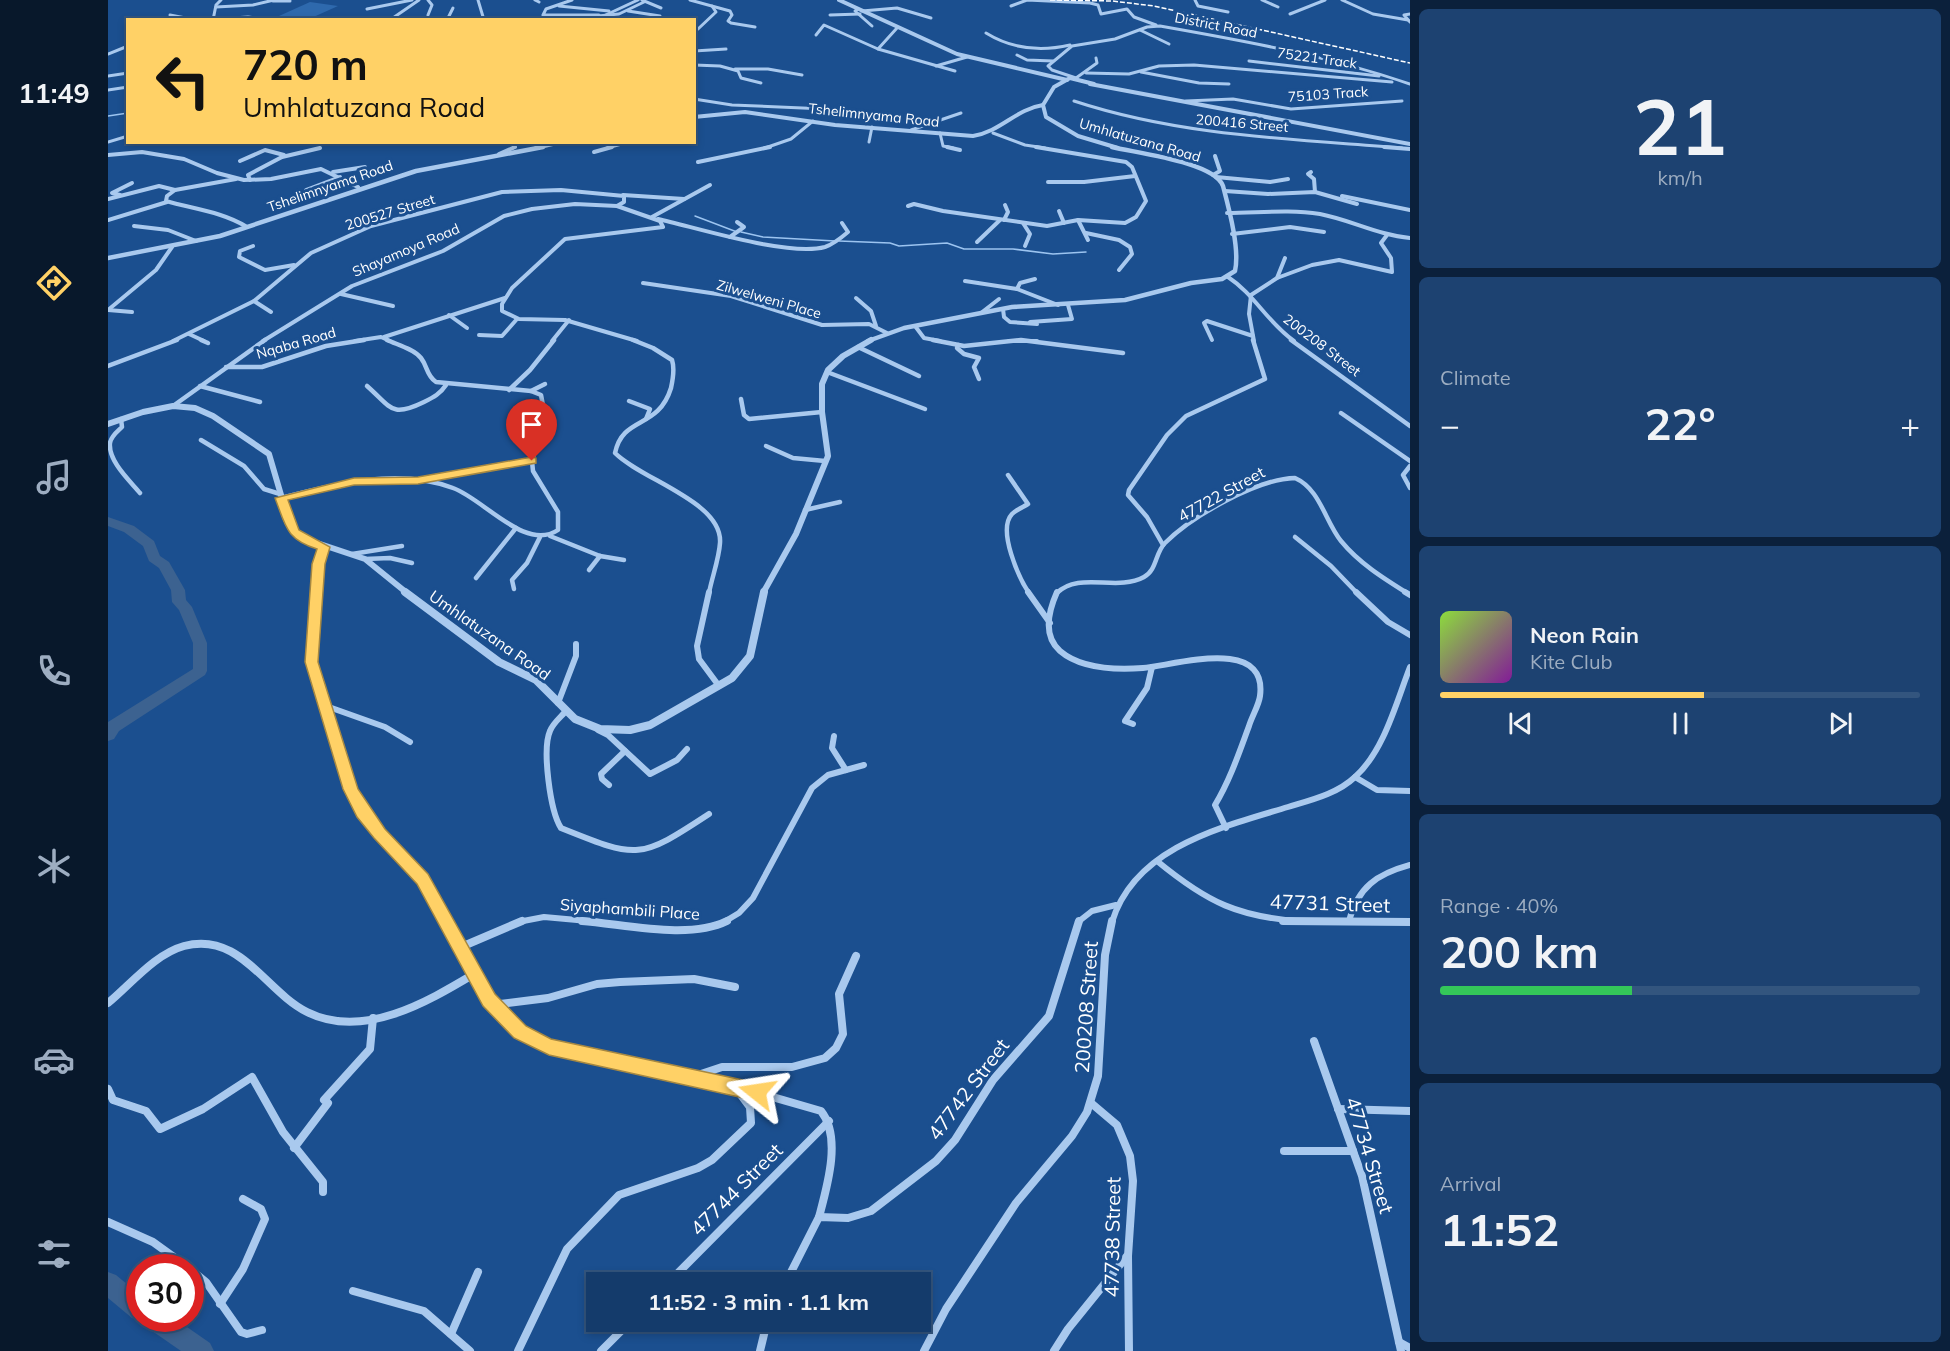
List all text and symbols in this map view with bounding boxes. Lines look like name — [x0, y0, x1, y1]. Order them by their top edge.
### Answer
street label: District Road — [1173, 8, 1259, 42]
text: 720 m — [243, 38, 368, 91]
icon: left — [144, 42, 222, 120]
street label: 75221 Track — [1276, 43, 1359, 73]
text: 11:49 — [18, 76, 90, 110]
text: 21 — [1633, 77, 1727, 175]
street label: 75103 Track — [1287, 82, 1370, 106]
text: Umhlatuzana Road — [243, 90, 485, 124]
street label: Tshelimnyama Road — [808, 99, 940, 131]
street label: 200416 Street — [1195, 110, 1289, 136]
street label: Umhlatuzana Road — [1077, 114, 1203, 166]
street label: Tshelimnyama Road — [265, 156, 395, 216]
text: km/h — [1657, 165, 1703, 190]
street label: 200527 Street — [343, 190, 437, 234]
street label: Shayamoya Road — [350, 219, 462, 281]
icon: directions — [33, 262, 75, 304]
street label: Zilwelweni Place — [715, 275, 823, 323]
street label: 200208 Street — [1280, 310, 1365, 380]
street label: Nqaba Road — [254, 323, 338, 363]
text: Climate — [1440, 365, 1511, 390]
text: 22° — [1644, 395, 1716, 451]
pin — [506, 399, 557, 461]
text: − — [1440, 404, 1460, 445]
text: + — [1900, 404, 1920, 445]
icon: arrive — [515, 408, 548, 441]
icon: music — [33, 456, 75, 498]
street label: 47722 Street — [1174, 462, 1268, 526]
street label: Umhlatuzana Road — [425, 586, 555, 684]
text: Neon Rain — [1530, 621, 1639, 649]
text: Kite Club — [1530, 649, 1612, 674]
icon: phone — [33, 650, 75, 692]
icon: previous — [1504, 707, 1537, 740]
icon: pause — [1664, 707, 1697, 740]
icon: next — [1824, 707, 1857, 740]
icon: climate — [33, 845, 75, 887]
street label: 47731 Street — [1269, 888, 1391, 918]
text: Range · 40% — [1440, 893, 1558, 918]
street label: Siyaphambili Place — [560, 894, 700, 924]
text: 200 km — [1440, 923, 1599, 979]
street label: 200208 Street — [1069, 940, 1103, 1074]
street label: 47742 Street — [922, 1033, 1014, 1145]
icon: car — [33, 1039, 75, 1081]
position arrow — [725, 1060, 789, 1124]
street label: 47734 Street — [1340, 1094, 1400, 1216]
street label: 47744 Street — [685, 1138, 787, 1240]
text: Arrival — [1440, 1171, 1501, 1196]
street label: 47738 Street — [1098, 1177, 1126, 1297]
text: 11:52 — [1440, 1201, 1559, 1257]
icon: filters — [33, 1233, 75, 1275]
speed limit sign: 30 — [126, 1254, 204, 1332]
text: 11:52 · 3 min · 1.1 km — [648, 1288, 869, 1316]

